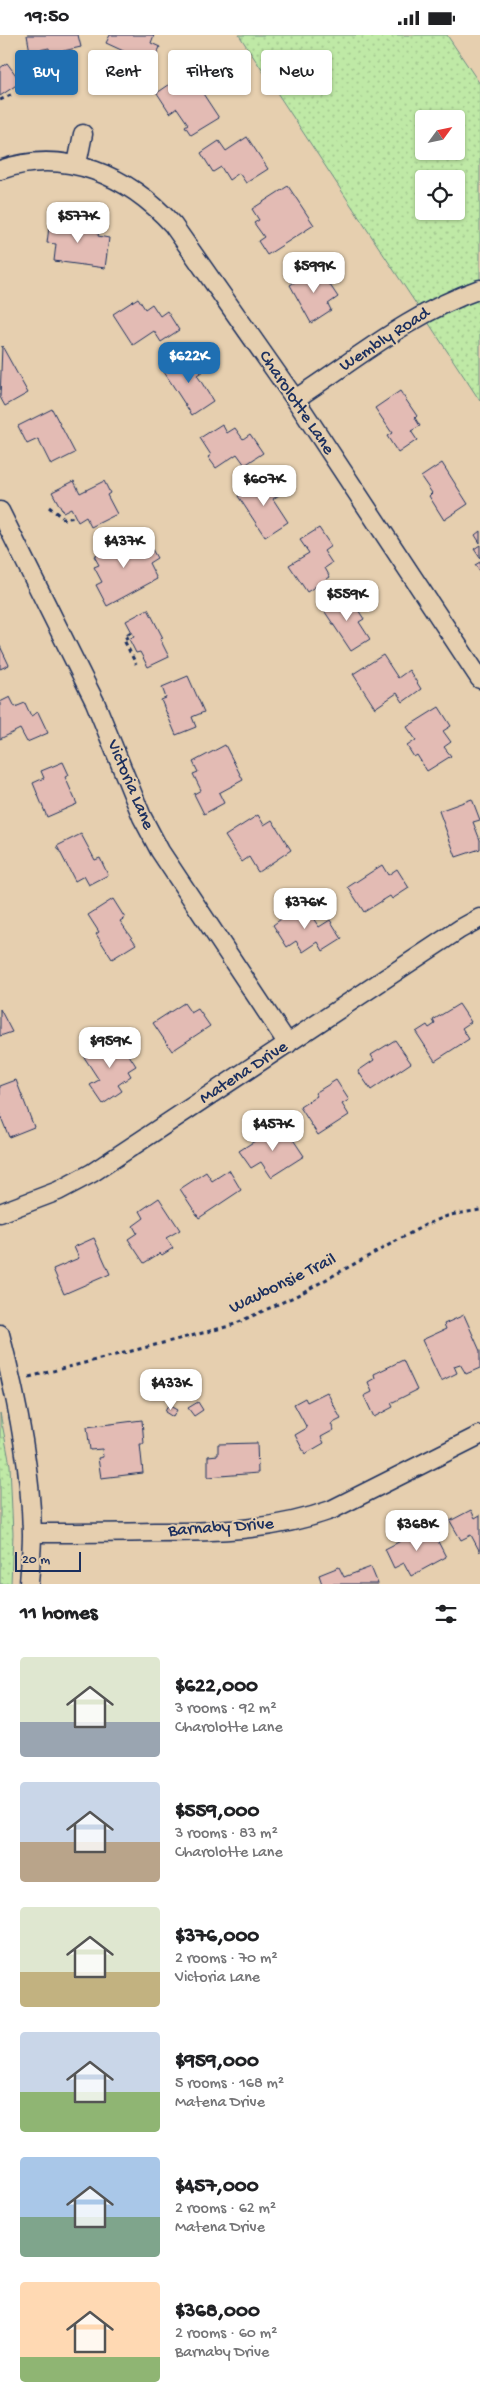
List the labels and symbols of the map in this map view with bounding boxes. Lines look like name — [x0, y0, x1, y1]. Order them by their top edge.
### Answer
north arrow — [415, 110, 465, 160]
pin: $577K — [43, 201, 113, 244]
pin: $599K — [279, 251, 349, 294]
street label: Wembly Road — [336, 302, 435, 377]
pin: $622K — [154, 341, 224, 384]
street label: Charolotte Lane — [253, 347, 339, 460]
pin: $607K — [229, 465, 299, 507]
pin: $437K — [89, 527, 159, 569]
pin: $559K — [312, 579, 382, 622]
street label: Victoria Lane — [101, 736, 159, 834]
pin: $376K — [270, 887, 340, 930]
pin: $959K — [75, 1027, 145, 1069]
street label: Matena Drive — [196, 1036, 293, 1109]
pin: $457K — [238, 1109, 308, 1152]
street label: Waubonsie Trail — [226, 1249, 340, 1319]
pin: $433K — [136, 1369, 206, 1411]
pin: $368K — [382, 1509, 452, 1552]
street label: Barnaby Drive — [166, 1514, 275, 1542]
scale bar — [15, 1549, 81, 1572]

